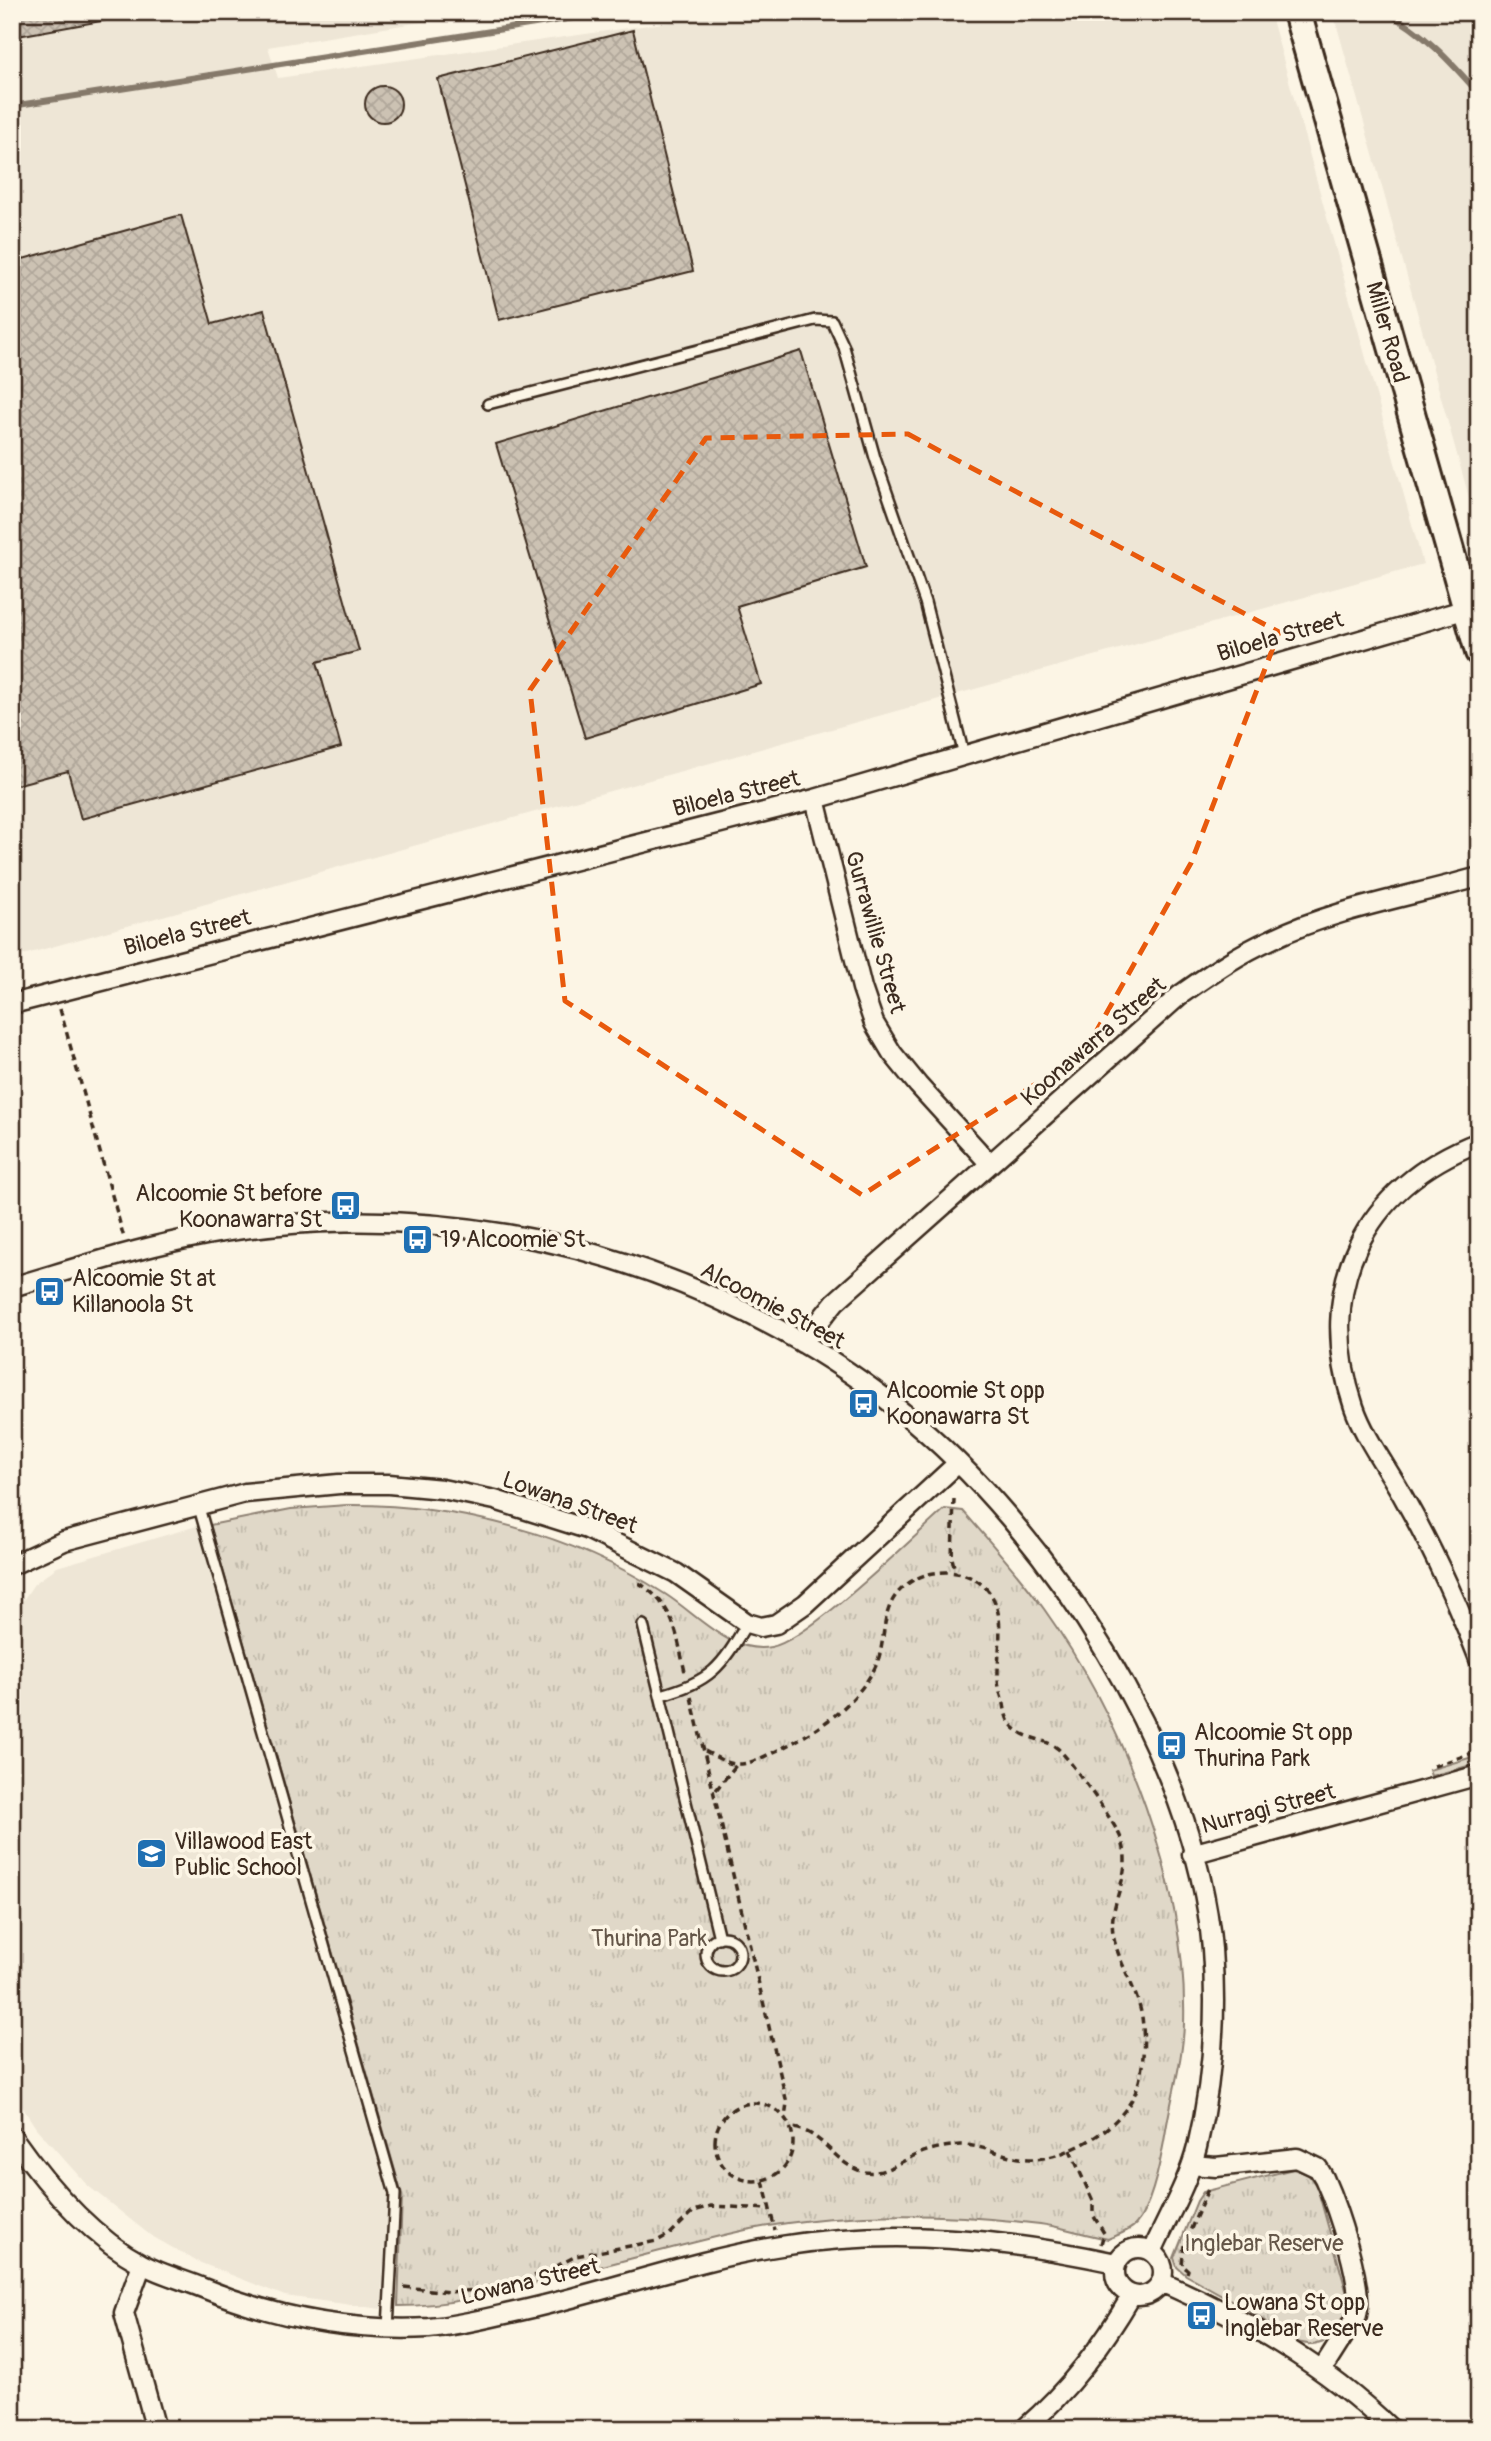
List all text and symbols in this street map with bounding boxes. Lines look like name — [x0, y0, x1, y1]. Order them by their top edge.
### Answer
street label: Miller Road — [1359, 278, 1416, 386]
street label: Biloela Street — [1214, 604, 1347, 668]
street label: Biloela Street — [670, 764, 803, 823]
street label: Gurrawillie Street — [839, 848, 913, 1017]
street label: Biloela Street — [121, 903, 254, 962]
street label: Koonawarra Street — [1015, 970, 1172, 1112]
place label: Alcoomie St before Koonawarra St — [135, 1179, 323, 1234]
bus stop icon: Alcoomie St before Koonawarra St — [328, 1189, 362, 1223]
bus stop icon: 19 Alcoomie St — [400, 1222, 434, 1256]
place label: 19 Alcoomie St — [440, 1225, 586, 1254]
street label: Alcoomie Street — [696, 1255, 851, 1356]
place label: Alcoomie St at Killanoola St — [72, 1264, 217, 1319]
bus stop icon: Alcoomie St at Killanoola St — [32, 1274, 66, 1308]
place label: Alcoomie St opp Koonawarra St — [886, 1376, 1045, 1431]
bus stop icon: Alcoomie St opp Koonawarra St — [846, 1386, 880, 1420]
street label: Lowana Street — [498, 1465, 642, 1541]
place label: Alcoomie St opp Thurina Park — [1194, 1718, 1353, 1773]
bus stop icon: Alcoomie St opp Thurina Park — [1154, 1728, 1188, 1762]
street label: Nurragi Street — [1198, 1777, 1339, 1840]
place label: Villawood East Public School — [174, 1827, 313, 1882]
school or university icon: Villawood East Public School — [134, 1837, 168, 1871]
park label: Thurina Park — [591, 1924, 707, 1953]
park label: Inglebar Reserve — [1184, 2229, 1344, 2258]
street label: Lowana Street — [458, 2251, 603, 2312]
place label: Lowana St opp Inglebar Reserve — [1224, 2288, 1384, 2343]
bus stop icon: Lowana St opp Inglebar Reserve — [1184, 2298, 1218, 2332]

